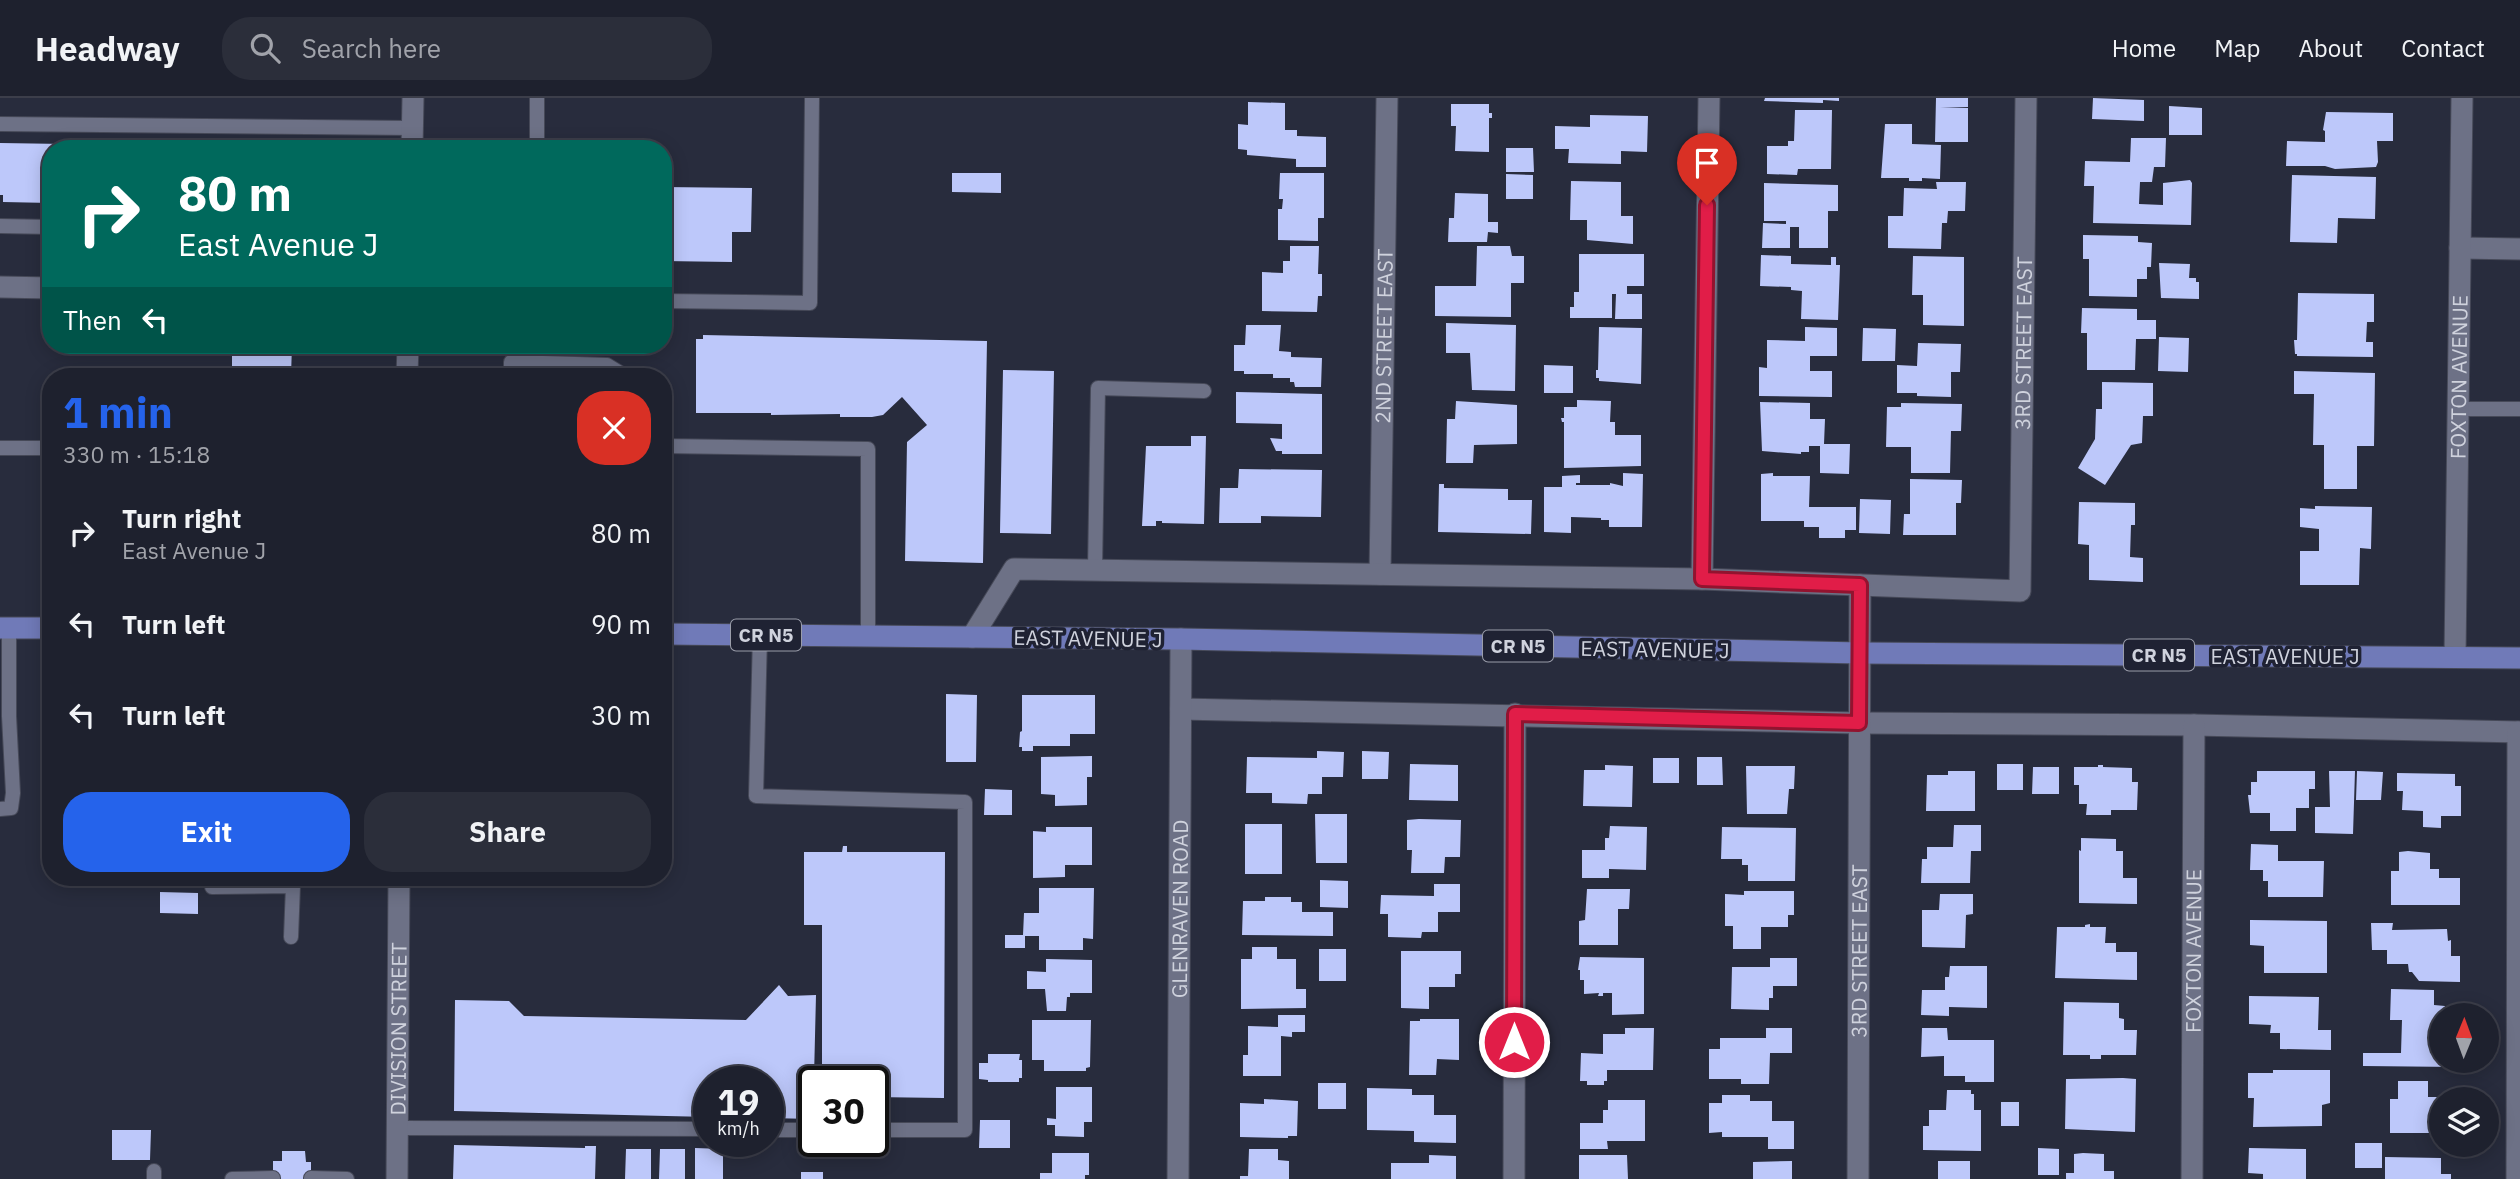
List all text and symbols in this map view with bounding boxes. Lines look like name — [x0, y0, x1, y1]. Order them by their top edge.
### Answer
search box — [222, 17, 712, 80]
text: Headway — [35, 27, 180, 70]
icon: search — [246, 29, 284, 67]
text: Search here — [302, 31, 441, 65]
text: Home — [2112, 32, 2176, 64]
text: Map — [2214, 32, 2260, 64]
text: About — [2298, 32, 2363, 64]
text: Contact — [2401, 32, 2485, 64]
pin — [1677, 133, 1737, 205]
icon: arrive — [1688, 144, 1726, 182]
text: 80 m — [178, 161, 292, 224]
icon: right — [63, 168, 154, 259]
text: East Avenue J — [178, 223, 379, 265]
street label: 2ND STREET EAST — [1368, 248, 1399, 424]
street label: 3RD STREET EAST — [2008, 256, 2038, 430]
street label: FOXTON AVENUE — [2443, 295, 2474, 459]
icon: left — [136, 301, 174, 339]
text: Then — [63, 303, 122, 337]
text: 1 min — [63, 385, 173, 440]
button: close — [577, 391, 651, 465]
text: 330 m · 15:18 — [63, 439, 210, 469]
text: Turn right — [122, 501, 241, 535]
icon: right — [63, 514, 101, 552]
text: 80 m — [591, 516, 651, 550]
text: East Avenue J — [122, 535, 266, 565]
icon: left — [63, 605, 101, 643]
text: Turn left — [122, 607, 225, 641]
text: 90 m — [591, 607, 651, 641]
road number: CR N5 — [731, 620, 801, 650]
street label: EAST AVENUE J — [1013, 623, 1163, 653]
road number: CR N5 — [1483, 631, 1553, 662]
street label: EAST AVENUE J — [1580, 634, 1730, 664]
road number: CR N5 — [2124, 640, 2194, 670]
street label: EAST AVENUE J — [2210, 642, 2360, 670]
icon: left — [63, 696, 101, 734]
text: Turn left — [122, 698, 225, 732]
text: 30 m — [591, 698, 651, 732]
button: Exit — [63, 792, 350, 872]
button: Share — [364, 792, 651, 872]
street label: GLENRAVEN ROAD — [1165, 820, 1194, 998]
street label: 3RD STREET EAST — [1844, 864, 1873, 1038]
street label: FOXTON AVENUE — [2179, 869, 2207, 1033]
street label: DIVISION STREET — [383, 942, 413, 1116]
north arrow — [2429, 1003, 2499, 1073]
map controls — [2429, 1003, 2499, 1157]
position arrow — [1477, 1005, 1551, 1079]
speed limit sign: 30 — [798, 1066, 889, 1157]
text: 19 — [717, 1079, 760, 1125]
button: layers — [2429, 1087, 2499, 1157]
text: km/h — [717, 1117, 760, 1140]

